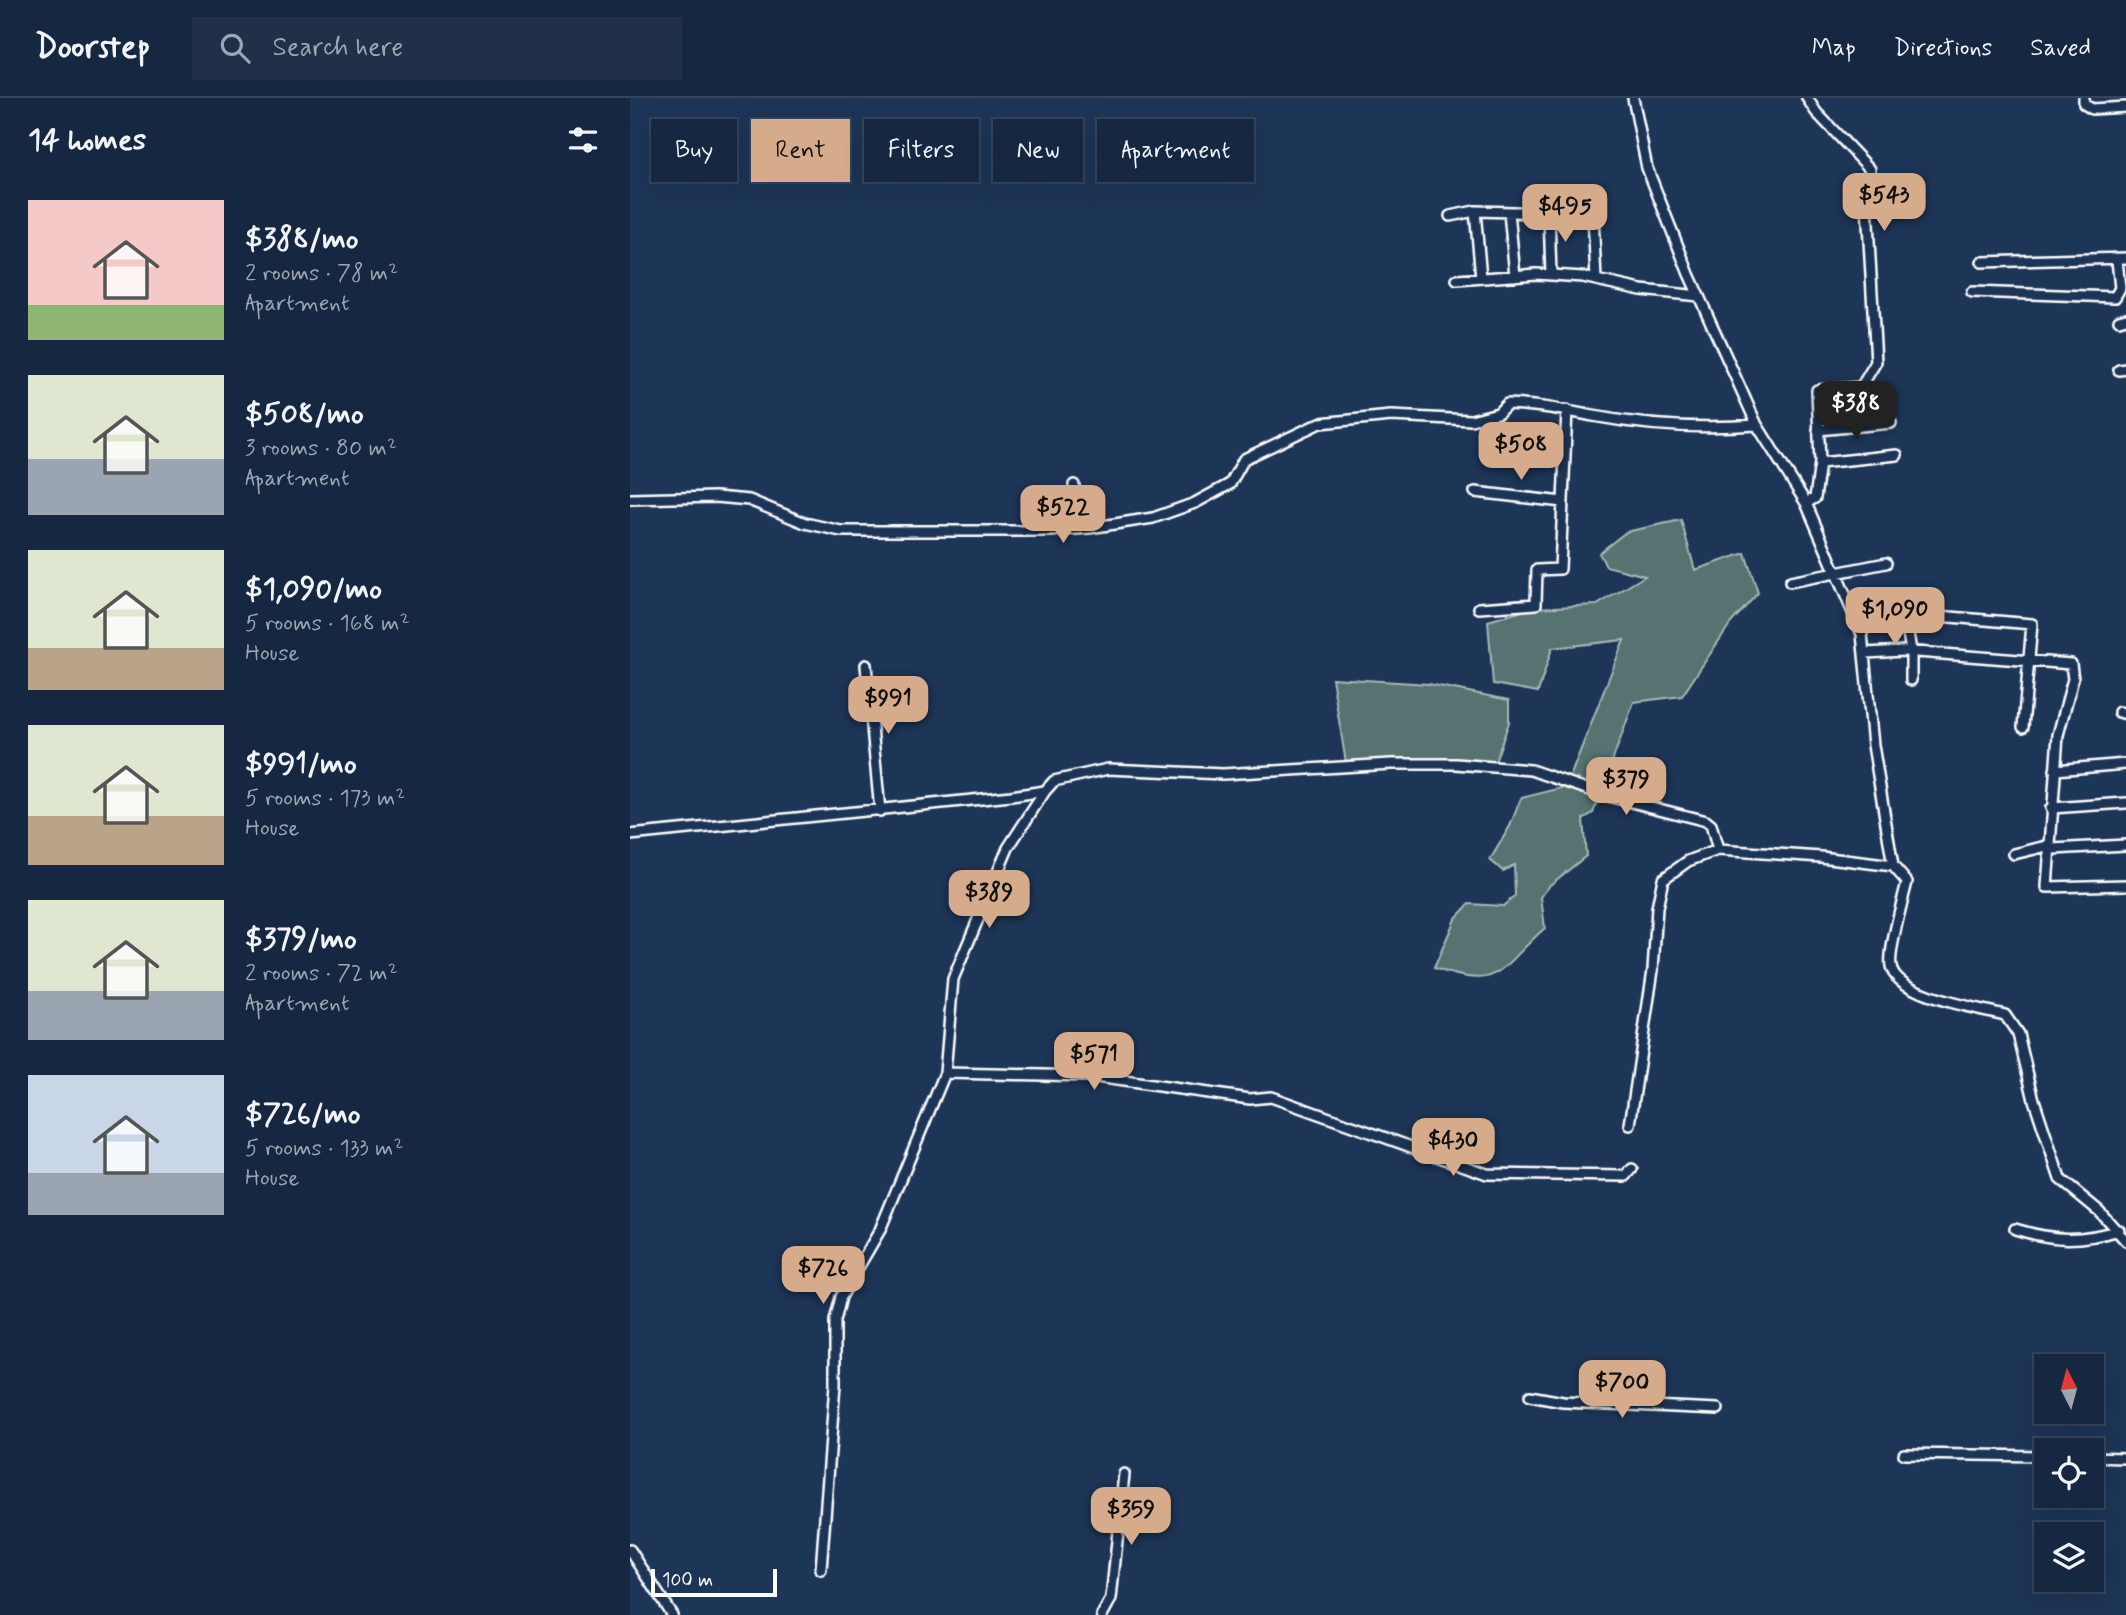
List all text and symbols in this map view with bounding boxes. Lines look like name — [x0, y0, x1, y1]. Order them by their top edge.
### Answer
search box — [192, 17, 682, 80]
text: Doorstep — [35, 26, 150, 70]
icon: search — [216, 29, 254, 67]
text: Search here — [272, 31, 403, 65]
text: Map — [1812, 33, 1856, 64]
text: Directions — [1894, 33, 1992, 64]
text: Saved — [2030, 33, 2091, 64]
chip: Buy — [651, 119, 737, 182]
chip: Rent — [751, 119, 850, 182]
chip: Filters — [864, 119, 979, 182]
chip: New — [993, 119, 1083, 182]
chip: Apartment — [1097, 119, 1254, 182]
text: 14 homes — [28, 121, 146, 160]
icon: filters — [564, 121, 602, 159]
pin: $543 — [1843, 174, 1925, 233]
text: $543 — [1859, 181, 1909, 211]
pin: $495 — [1524, 184, 1606, 244]
text: $495 — [1538, 192, 1592, 222]
text: $388/mo — [245, 220, 359, 259]
icon: home — [84, 228, 168, 312]
text: 2 rooms · 78 m² — [245, 259, 398, 289]
text: Apartment — [245, 289, 350, 319]
pin: $388 — [1815, 382, 1897, 441]
text: $388 — [1832, 389, 1880, 419]
text: $508/mo — [245, 395, 364, 434]
icon: home — [84, 403, 168, 487]
pin: $508 — [1480, 422, 1562, 482]
text: $508 — [1495, 430, 1547, 460]
text: 3 rooms · 80 m² — [245, 434, 397, 464]
text: Apartment — [245, 464, 350, 494]
pin: $522 — [1022, 486, 1104, 545]
text: $522 — [1036, 493, 1090, 523]
text: $1,090/mo — [245, 570, 382, 609]
icon: home — [84, 578, 168, 662]
pin: $1,090 — [1838, 588, 1952, 647]
text: $1,090 — [1862, 595, 1928, 625]
text: 5 rooms · 168 m² — [245, 609, 410, 639]
text: House — [245, 639, 299, 669]
pin: $991 — [847, 676, 929, 736]
text: $991 — [864, 684, 912, 714]
text: $991/mo — [245, 745, 357, 784]
icon: home — [84, 753, 168, 837]
pin: $379 — [1585, 758, 1667, 817]
text: $379 — [1602, 765, 1650, 795]
text: 5 rooms · 173 m² — [245, 784, 405, 814]
text: House — [245, 814, 299, 844]
pin: $389 — [948, 870, 1030, 930]
text: $389 — [965, 878, 1013, 908]
text: $379/mo — [245, 920, 357, 959]
icon: home — [84, 928, 168, 1012]
text: 2 rooms · 72 m² — [245, 959, 398, 989]
text: Apartment — [245, 989, 350, 1019]
pin: $571 — [1053, 1032, 1135, 1092]
text: $571 — [1070, 1040, 1118, 1070]
text: $726/mo — [245, 1095, 361, 1134]
icon: home — [84, 1103, 168, 1187]
pin: $430 — [1412, 1118, 1494, 1178]
text: $430 — [1428, 1126, 1478, 1156]
text: 5 rooms · 133 m² — [245, 1134, 404, 1164]
text: House — [245, 1164, 299, 1194]
pin: $726 — [782, 1246, 864, 1306]
text: $726 — [798, 1254, 848, 1284]
north arrow — [2034, 1354, 2104, 1424]
map controls — [2034, 1354, 2104, 1592]
pin: $700 — [1581, 1360, 1663, 1420]
text: $700 — [1595, 1368, 1649, 1398]
button: locate — [2034, 1438, 2104, 1508]
pin: $359 — [1090, 1488, 1172, 1547]
text: $359 — [1107, 1495, 1155, 1525]
button: layers — [2034, 1522, 2104, 1592]
scale bar — [651, 1566, 777, 1598]
text: 100 m — [662, 1568, 713, 1593]

